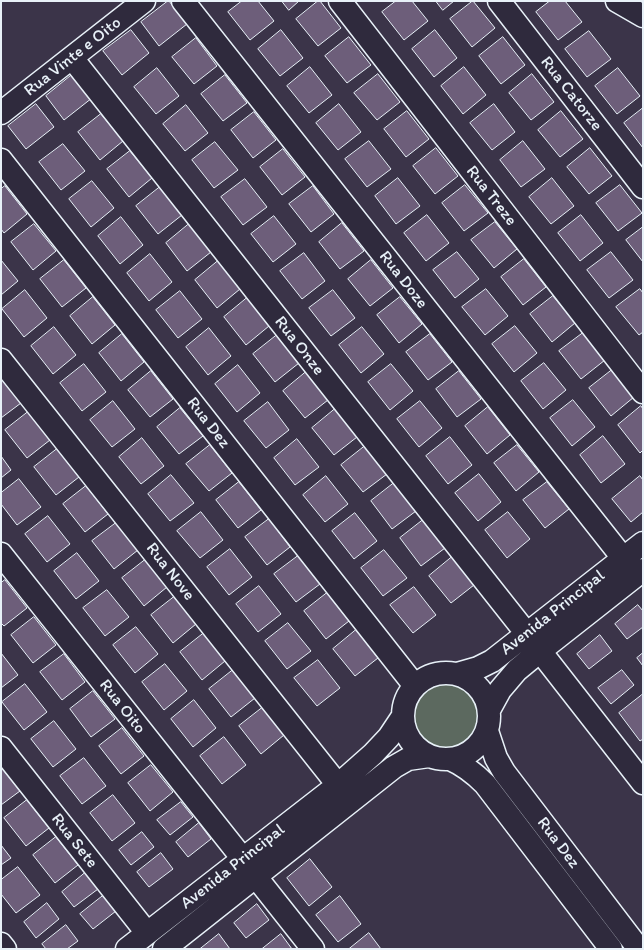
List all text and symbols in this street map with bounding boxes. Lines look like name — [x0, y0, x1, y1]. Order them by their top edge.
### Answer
street label: Rua Vinte e Oito — [20, 13, 126, 101]
street label: Rua Catorze — [536, 53, 606, 135]
street label: Rua Treze — [461, 162, 521, 230]
street label: Rua Doze — [374, 247, 432, 313]
street label: Rua Onze — [270, 312, 328, 380]
street label: Rua Dez — [182, 393, 234, 453]
street label: Rua Nove — [141, 539, 199, 605]
street label: Avenida Principal — [497, 566, 609, 660]
street label: Rua Oito — [94, 676, 150, 738]
street label: Rua Sete — [46, 810, 102, 872]
street label: Rua Dez — [532, 813, 584, 873]
street label: Avenida Principal — [177, 820, 289, 914]

